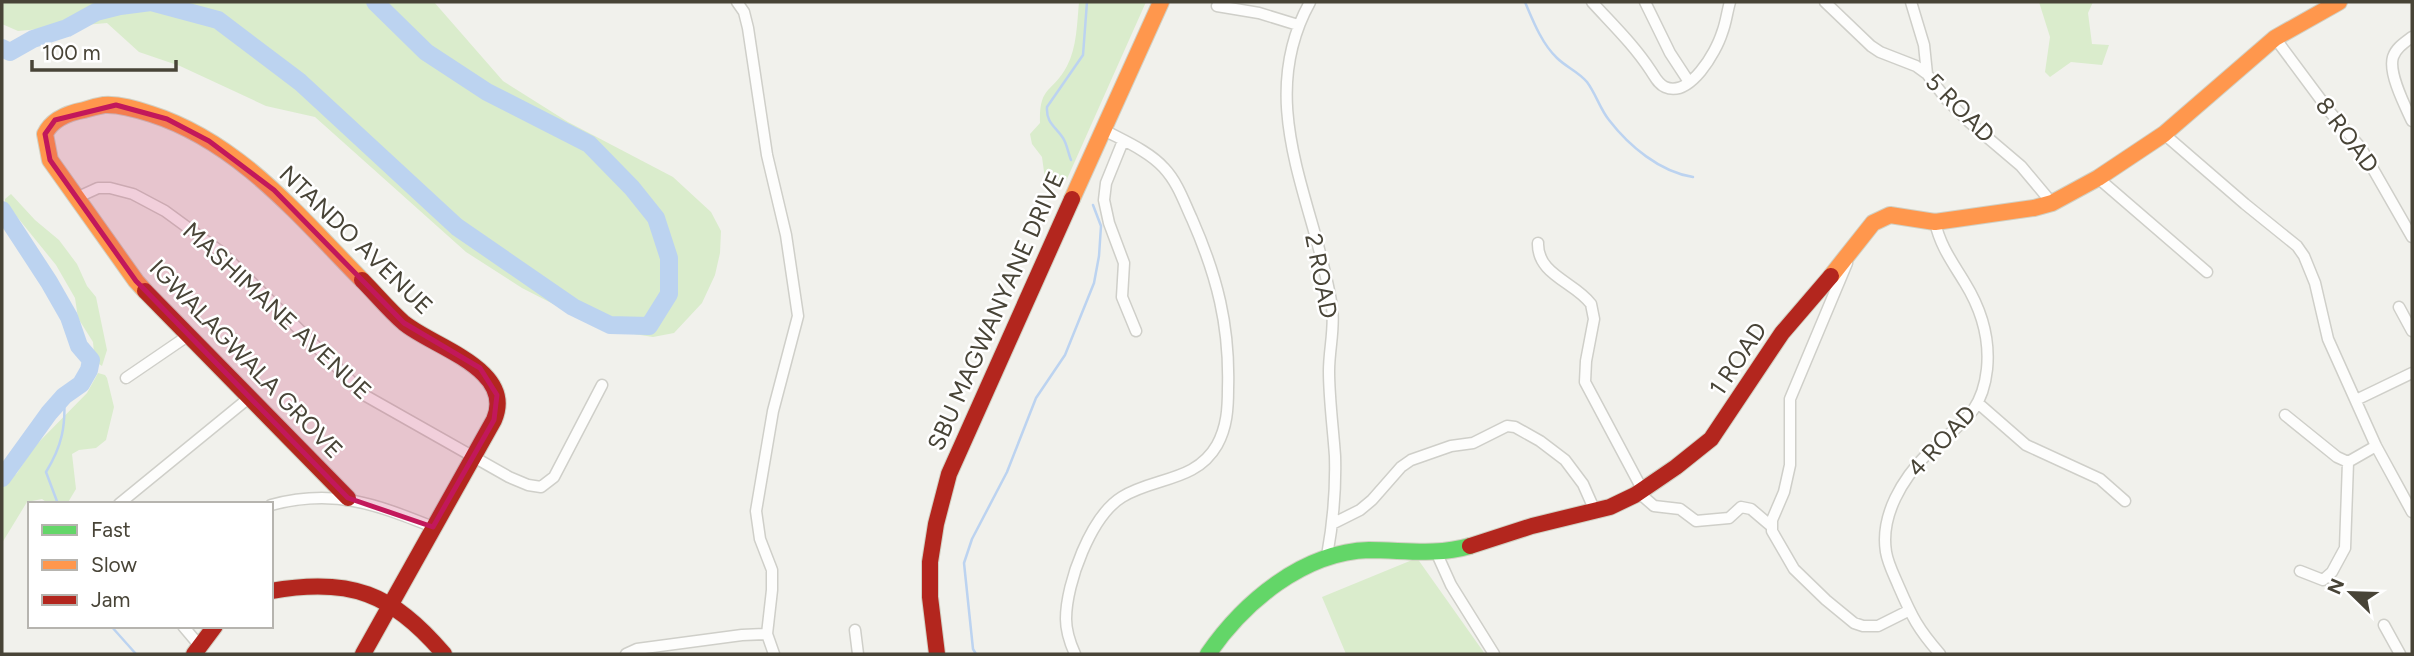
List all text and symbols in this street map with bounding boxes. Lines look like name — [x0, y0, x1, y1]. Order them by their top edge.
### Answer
scale bar — [32, 28, 175, 72]
text: 100 m — [42, 40, 101, 65]
street label: 5 ROAD — [1920, 67, 2001, 148]
street label: 8 ROAD — [2310, 91, 2385, 178]
street label: NTANDO AVENUE — [274, 159, 439, 320]
street label: SBU MAGWANYANE DRIVE — [921, 167, 1070, 455]
street label: MASHIMANE AVENUE — [177, 216, 378, 405]
street label: 2 ROAD — [1299, 231, 1344, 321]
street label: IGWALAGWALA GROVE — [144, 253, 349, 464]
street label: 1 ROAD — [1703, 317, 1773, 401]
street label: 4 ROAD — [1901, 399, 1982, 482]
legend — [28, 502, 273, 628]
text: Fast — [91, 517, 131, 542]
text: Slow — [91, 552, 137, 577]
north arrow — [2316, 558, 2386, 628]
text: N — [2322, 575, 2349, 598]
text: Jam — [91, 587, 130, 612]

